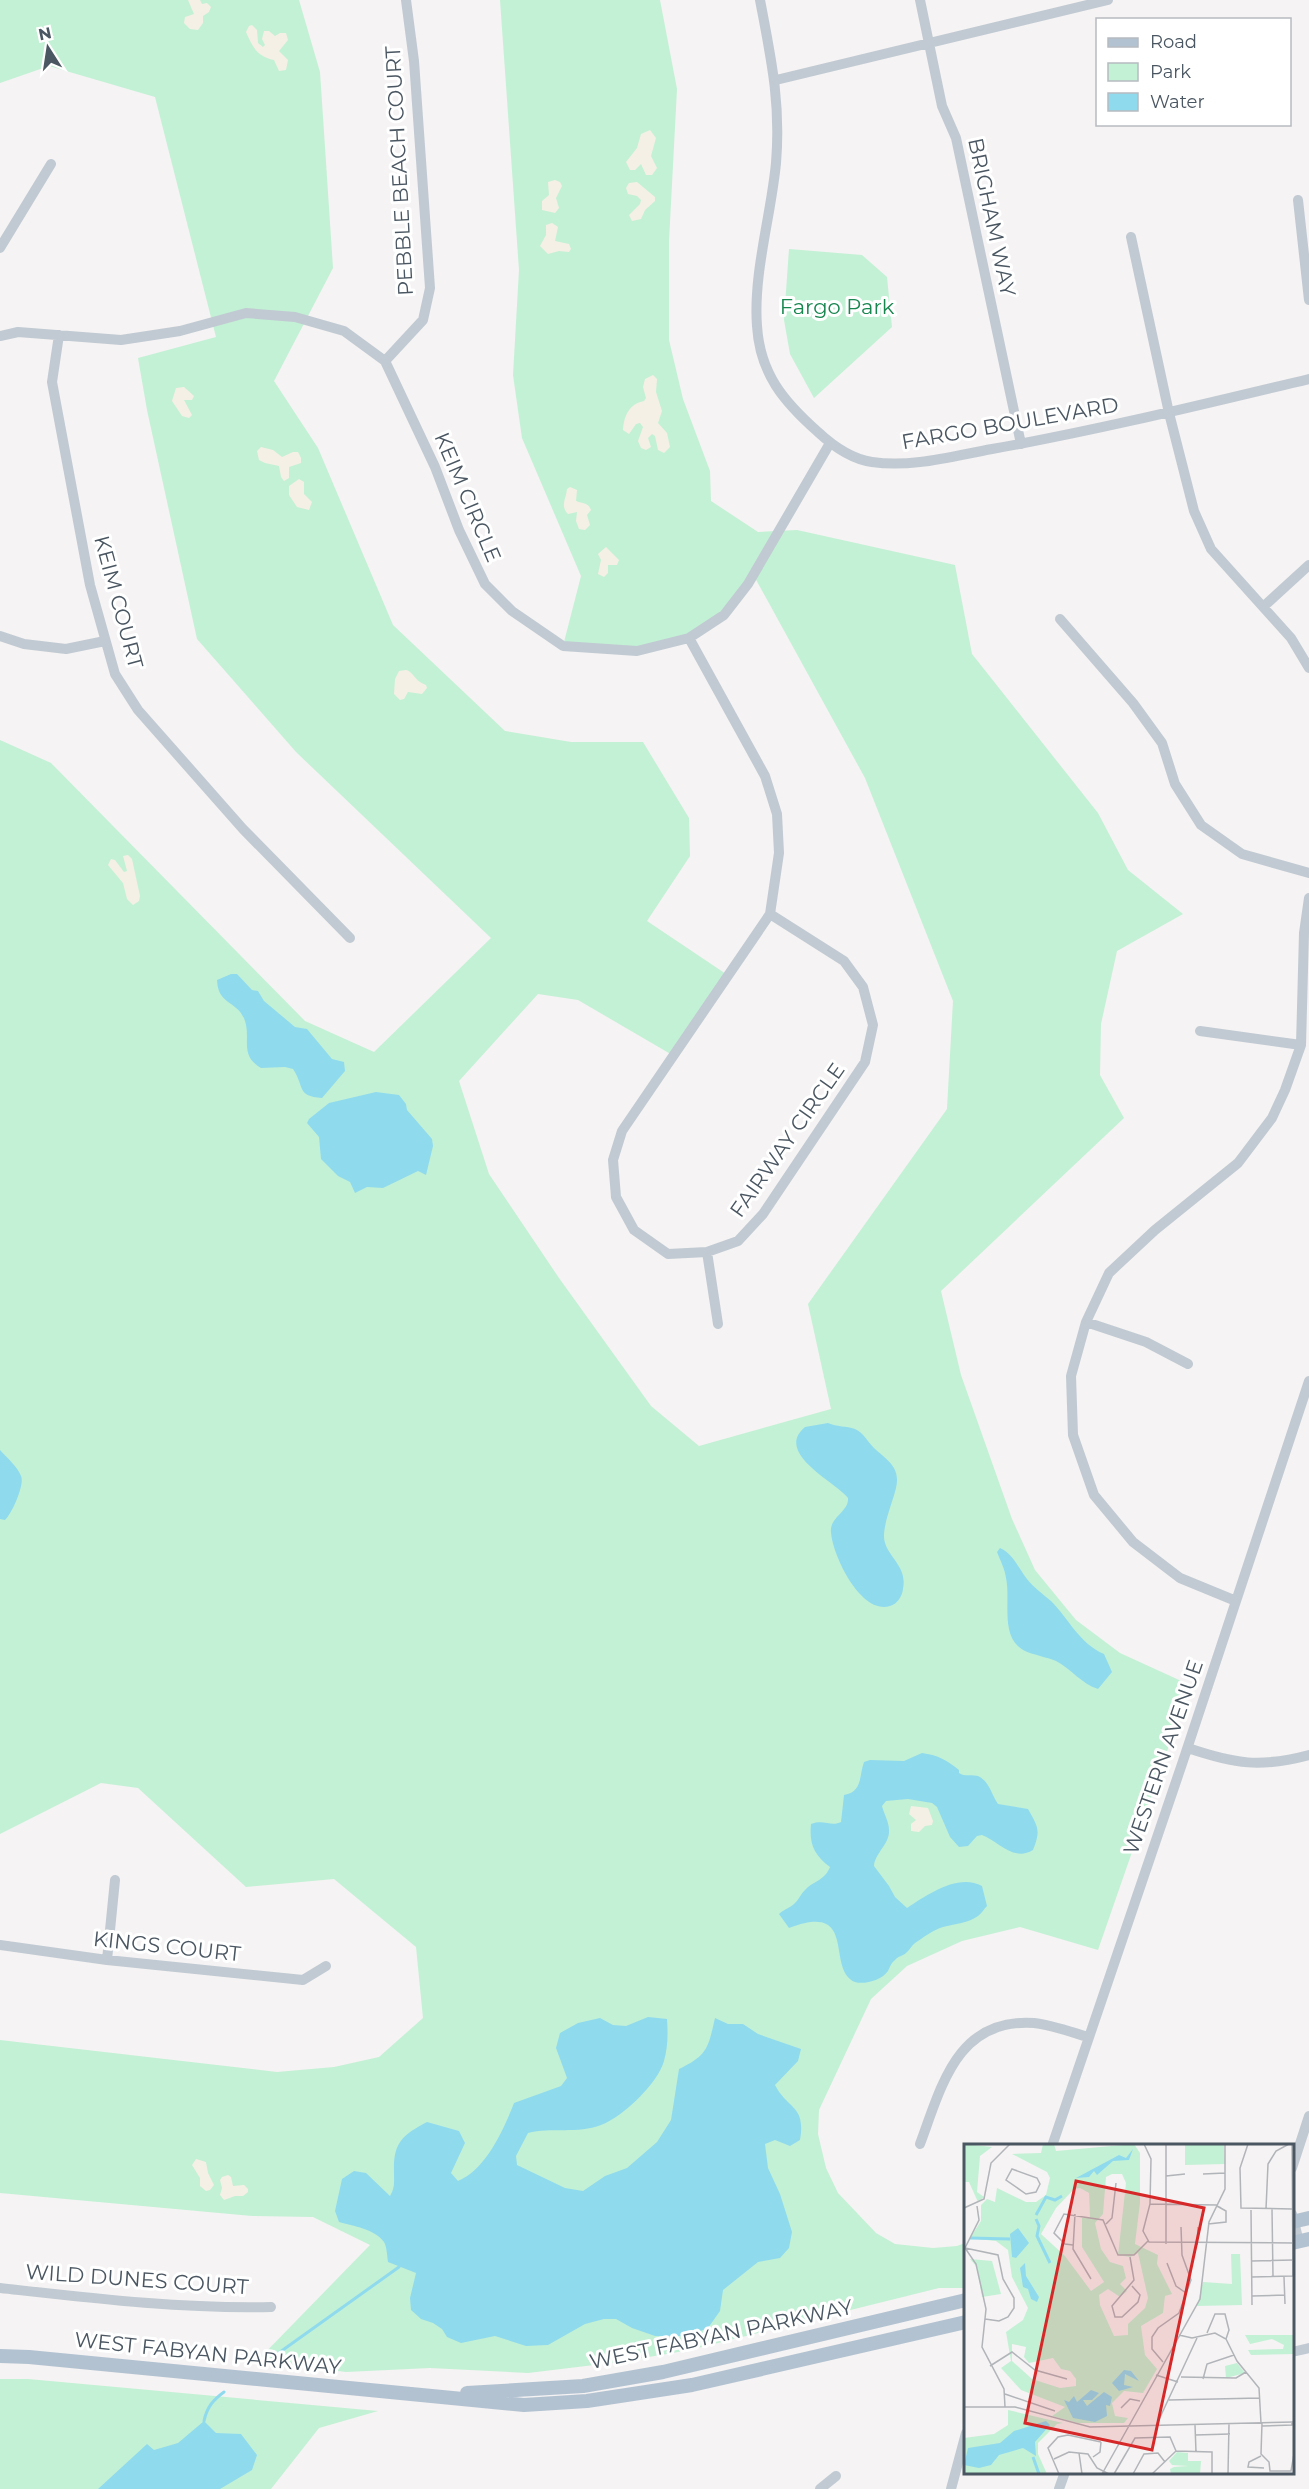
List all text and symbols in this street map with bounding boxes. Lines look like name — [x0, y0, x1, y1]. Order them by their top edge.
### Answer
north arrow — [18, 18, 78, 78]
legend — [1096, 18, 1291, 126]
text: N — [37, 23, 53, 44]
text: Road — [1150, 31, 1197, 53]
street label: PEBBLE BEACH COURT — [380, 45, 418, 297]
text: Park — [1150, 61, 1191, 83]
text: Water — [1150, 91, 1205, 113]
street label: BRIGHAM WAY — [963, 136, 1021, 299]
park label: Fargo Park — [780, 294, 895, 319]
street label: FARGO BOULEVARD — [900, 392, 1120, 454]
street label: KEIM CIRCLE — [429, 428, 507, 566]
street label: KEIM COURT — [89, 533, 149, 671]
street label: FAIRWAY CIRCLE — [724, 1058, 850, 1222]
street label: WESTERN AVENUE — [1118, 1656, 1208, 1858]
street label: KINGS COURT — [92, 1926, 242, 1966]
inset map — [964, 2144, 1294, 2474]
street label: WILD DUNES COURT — [25, 2259, 249, 2299]
street label: WEST FABYAN PARKWAY — [587, 2294, 855, 2374]
street label: WEST FABYAN PARKWAY — [73, 2327, 343, 2380]

